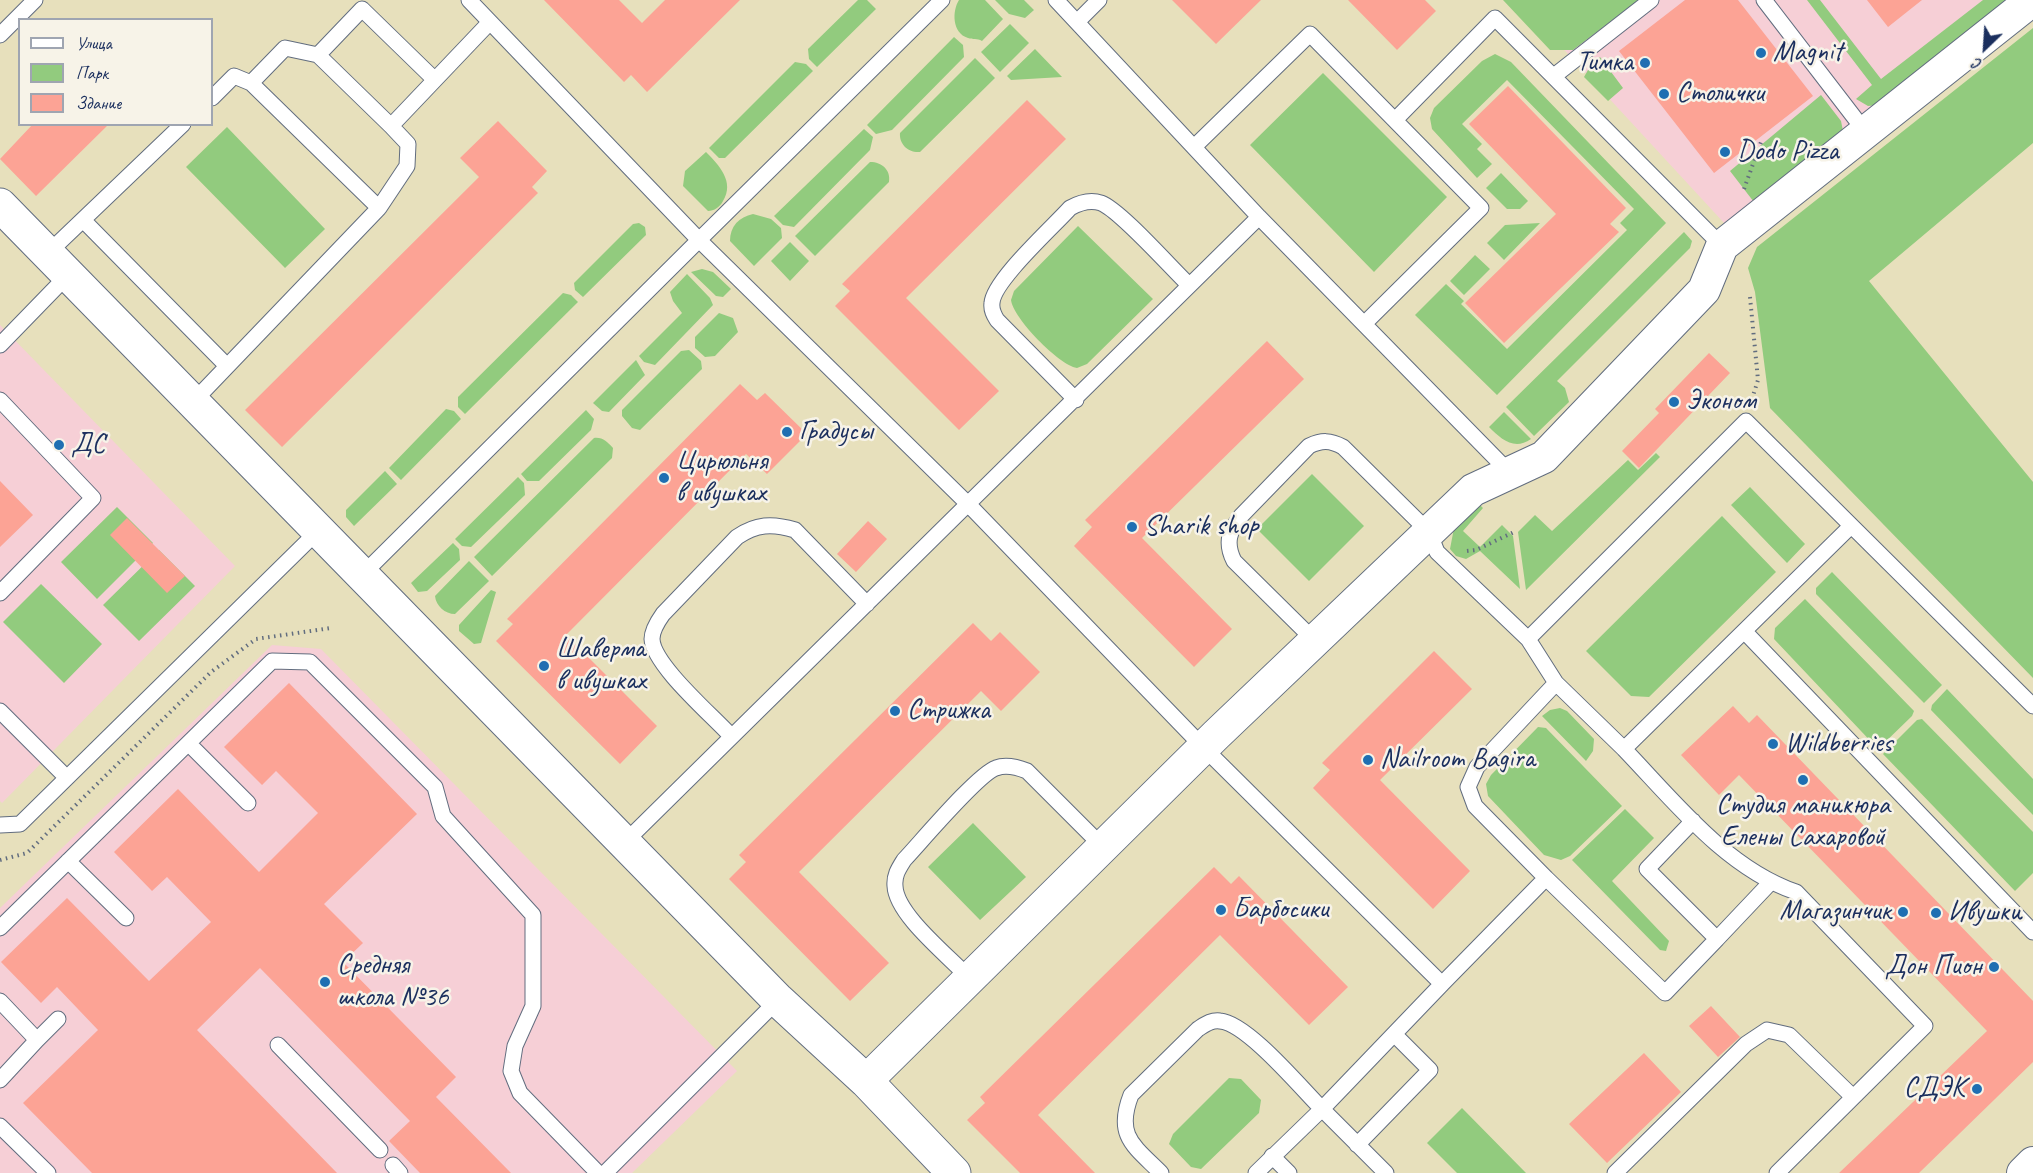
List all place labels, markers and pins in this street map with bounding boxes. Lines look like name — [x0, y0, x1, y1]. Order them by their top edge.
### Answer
place label: Magnit — [1773, 36, 1842, 70]
place label: Тимка — [1577, 46, 1633, 80]
marker: Magnit — [1754, 46, 1768, 60]
marker: Тимка — [1638, 56, 1652, 70]
place label: Столички — [1676, 77, 1764, 111]
marker: Столички — [1657, 87, 1671, 101]
place label: Dodo Pizza — [1737, 135, 1838, 169]
marker: Dodo Pizza — [1718, 145, 1732, 159]
place label: Эконом — [1686, 385, 1755, 419]
marker: Эконом — [1667, 395, 1681, 409]
place label: Градусы — [799, 415, 873, 449]
marker: Градусы — [780, 425, 794, 439]
place label: ДС — [71, 428, 105, 462]
marker: ДС — [52, 438, 66, 452]
place label: Цирюльня в ивушках — [676, 445, 767, 511]
marker: Цирюльня в ивушках — [657, 471, 671, 485]
place label: Sharik shop — [1144, 510, 1258, 544]
marker: Sharik shop — [1125, 520, 1139, 534]
place label: Шаверма в ивушках — [556, 633, 646, 699]
marker: Шаверма в ивушках — [537, 659, 551, 673]
place label: Стрижка — [907, 694, 990, 728]
marker: Стрижка — [888, 704, 902, 718]
place label: Wildberries — [1785, 727, 1892, 761]
marker: Wildberries — [1766, 737, 1780, 751]
place label: Nailroom Bagira — [1380, 743, 1535, 777]
marker: Nailroom Bagira — [1361, 753, 1375, 767]
marker: Студия маникюра Елены Сахаровой — [1796, 773, 1810, 787]
place label: Студия маникюра Елены Сахаровой — [1716, 789, 1890, 855]
place label: Барбосики — [1233, 893, 1329, 927]
place label: Магазинчик — [1780, 895, 1891, 929]
place label: Ивушки — [1948, 896, 2021, 930]
marker: Барбосики — [1214, 903, 1228, 917]
marker: Магазинчик — [1896, 905, 1910, 919]
marker: Ивушки — [1929, 906, 1943, 920]
place label: Средняя школа №36 — [337, 949, 448, 1015]
place label: Дон Пион — [1885, 950, 1982, 984]
marker: Дон Пион — [1987, 960, 2001, 974]
marker: Средняя школа №36 — [318, 975, 332, 989]
place label: СДЭК — [1904, 1072, 1965, 1106]
marker: СДЭК — [1970, 1082, 1984, 1096]

